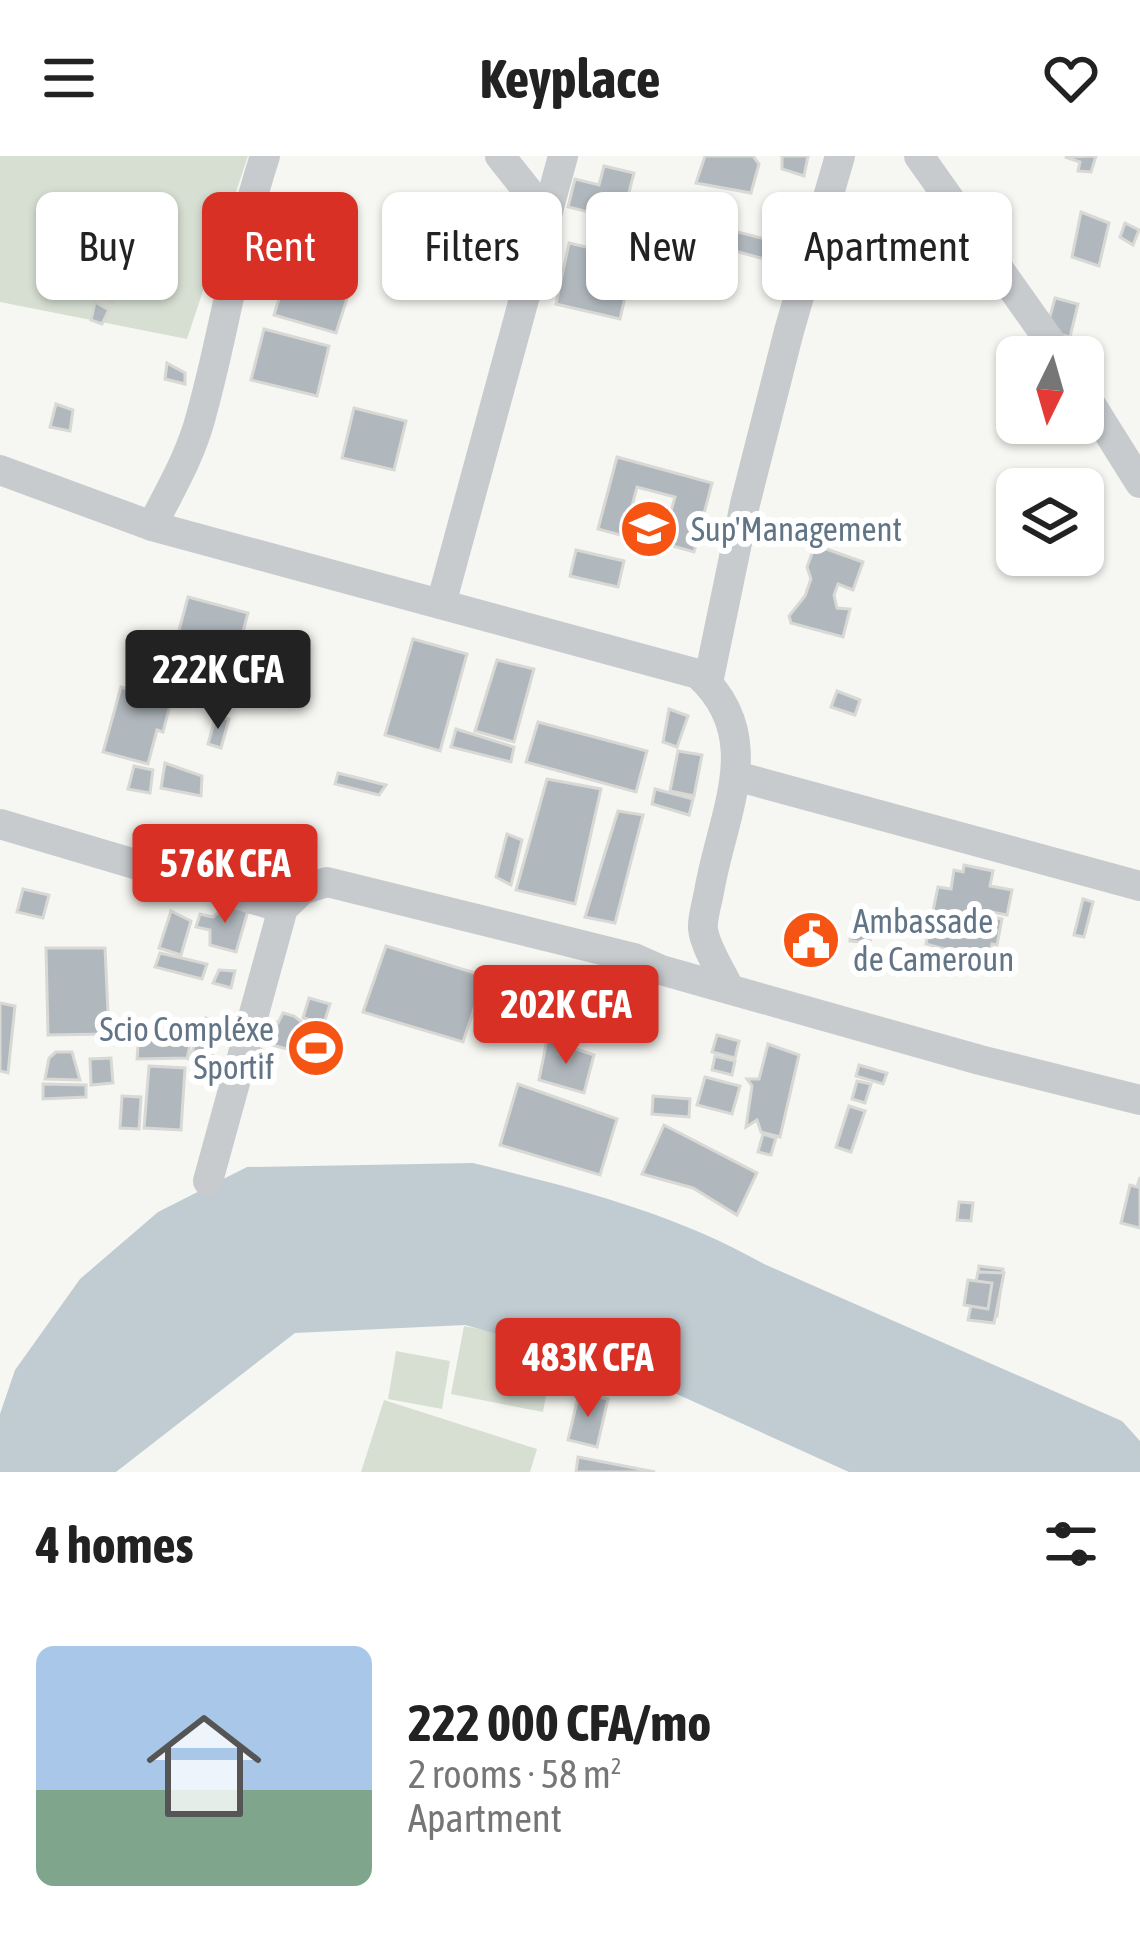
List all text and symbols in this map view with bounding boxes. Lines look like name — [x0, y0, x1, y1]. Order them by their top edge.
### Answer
icon: menu — [36, 45, 102, 111]
icon: heart — [1038, 45, 1104, 111]
text: Keyplace — [479, 48, 661, 109]
chip: Buy — [36, 192, 178, 300]
chip: Rent — [202, 192, 358, 300]
chip: Filters — [382, 192, 562, 300]
chip: New — [586, 192, 738, 300]
chip: Apartment — [762, 192, 1012, 300]
north arrow — [996, 336, 1104, 444]
map controls — [996, 336, 1104, 576]
button: layers — [996, 468, 1104, 576]
school or university icon: Sup'Management — [618, 498, 680, 560]
place label: Sup'Management — [691, 510, 902, 548]
pin: 222K CFA — [94, 630, 342, 732]
text: 222K CFA — [152, 647, 284, 691]
pin: 576K CFA — [101, 824, 349, 926]
text: 576K CFA — [159, 841, 291, 885]
place label: Ambassade de Cameroun — [853, 902, 1014, 978]
public building icon: Ambassade de Cameroun — [780, 909, 842, 971]
pin: 202K CFA — [442, 965, 690, 1067]
text: 202K CFA — [500, 982, 632, 1026]
place label: Scio Compléxe Sportif — [99, 1010, 274, 1086]
sports icon: Scio Compléxe Sportif — [285, 1017, 347, 1079]
pin: 483K CFA — [464, 1318, 712, 1420]
text: 483K CFA — [522, 1335, 654, 1379]
icon: filters — [1038, 1511, 1104, 1577]
text: 4 homes — [36, 1515, 194, 1574]
text: 222 000 CFA/mo — [408, 1693, 711, 1752]
icon: home — [132, 1694, 276, 1838]
text: 2 rooms · 58 m² — [408, 1752, 622, 1796]
text: Apartment — [408, 1796, 562, 1840]

